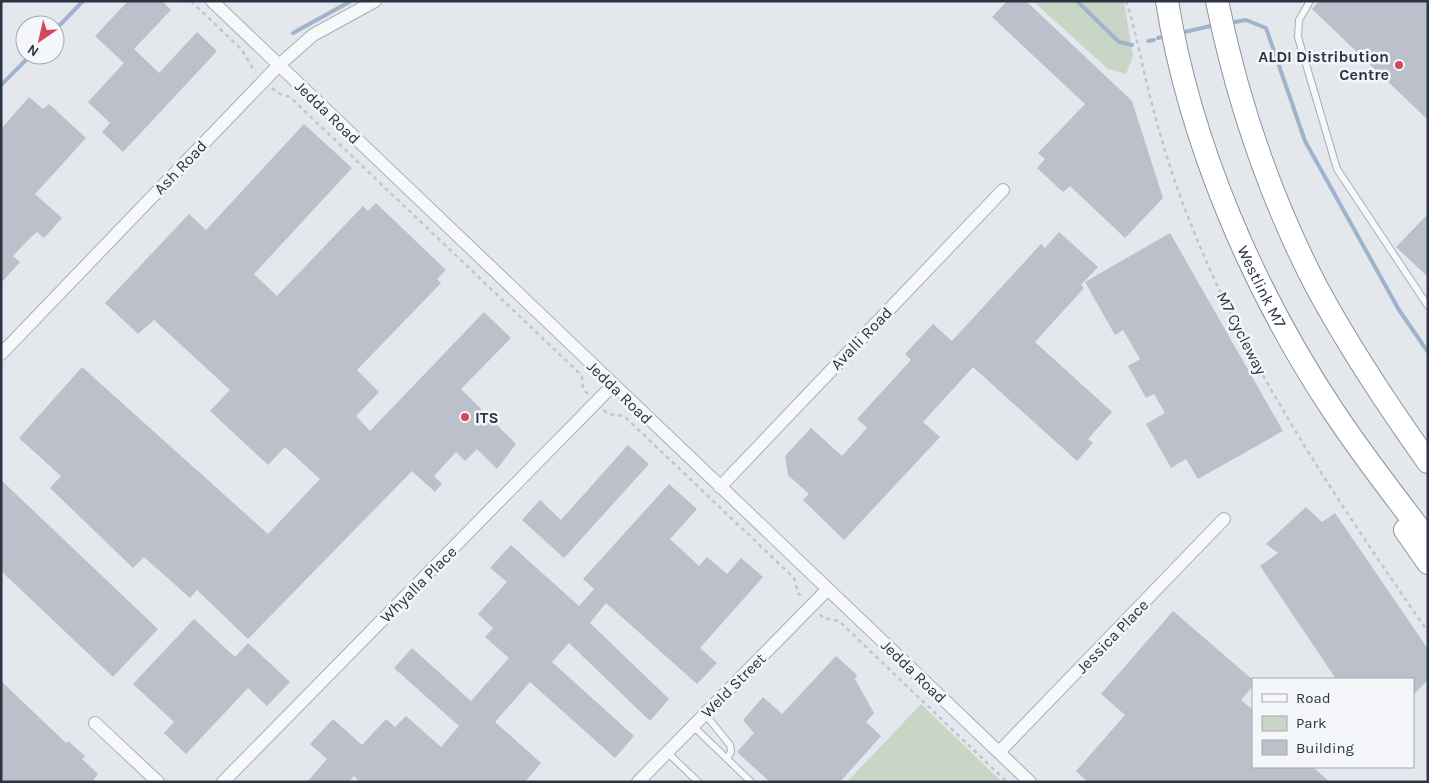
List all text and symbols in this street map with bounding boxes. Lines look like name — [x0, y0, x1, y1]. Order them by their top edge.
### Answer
north arrow — [15, 15, 65, 65]
text: N — [24, 41, 42, 60]
place label: ALDI Distribution Centre — [1258, 47, 1389, 84]
marker: ALDI Distribution Centre — [1393, 59, 1405, 71]
street label: Jedda Road — [291, 77, 364, 148]
street label: Ash Road — [150, 136, 211, 198]
street label: Westlink M7 — [1233, 243, 1290, 331]
street label: M7 Cycleway — [1212, 288, 1271, 379]
street label: Avalli Road — [827, 303, 896, 374]
street label: Jedda Road — [583, 357, 656, 428]
place label: ITS — [475, 408, 499, 427]
marker: ITS — [459, 411, 471, 423]
street label: Whyalla Place — [376, 542, 461, 627]
street label: Jessica Place — [1072, 595, 1152, 677]
street label: Jedda Road — [877, 636, 950, 707]
street label: Weld Street — [697, 649, 770, 722]
legend — [1252, 678, 1414, 768]
text: Road — [1296, 689, 1331, 707]
text: Park — [1296, 714, 1326, 732]
text: Building — [1296, 739, 1354, 757]

